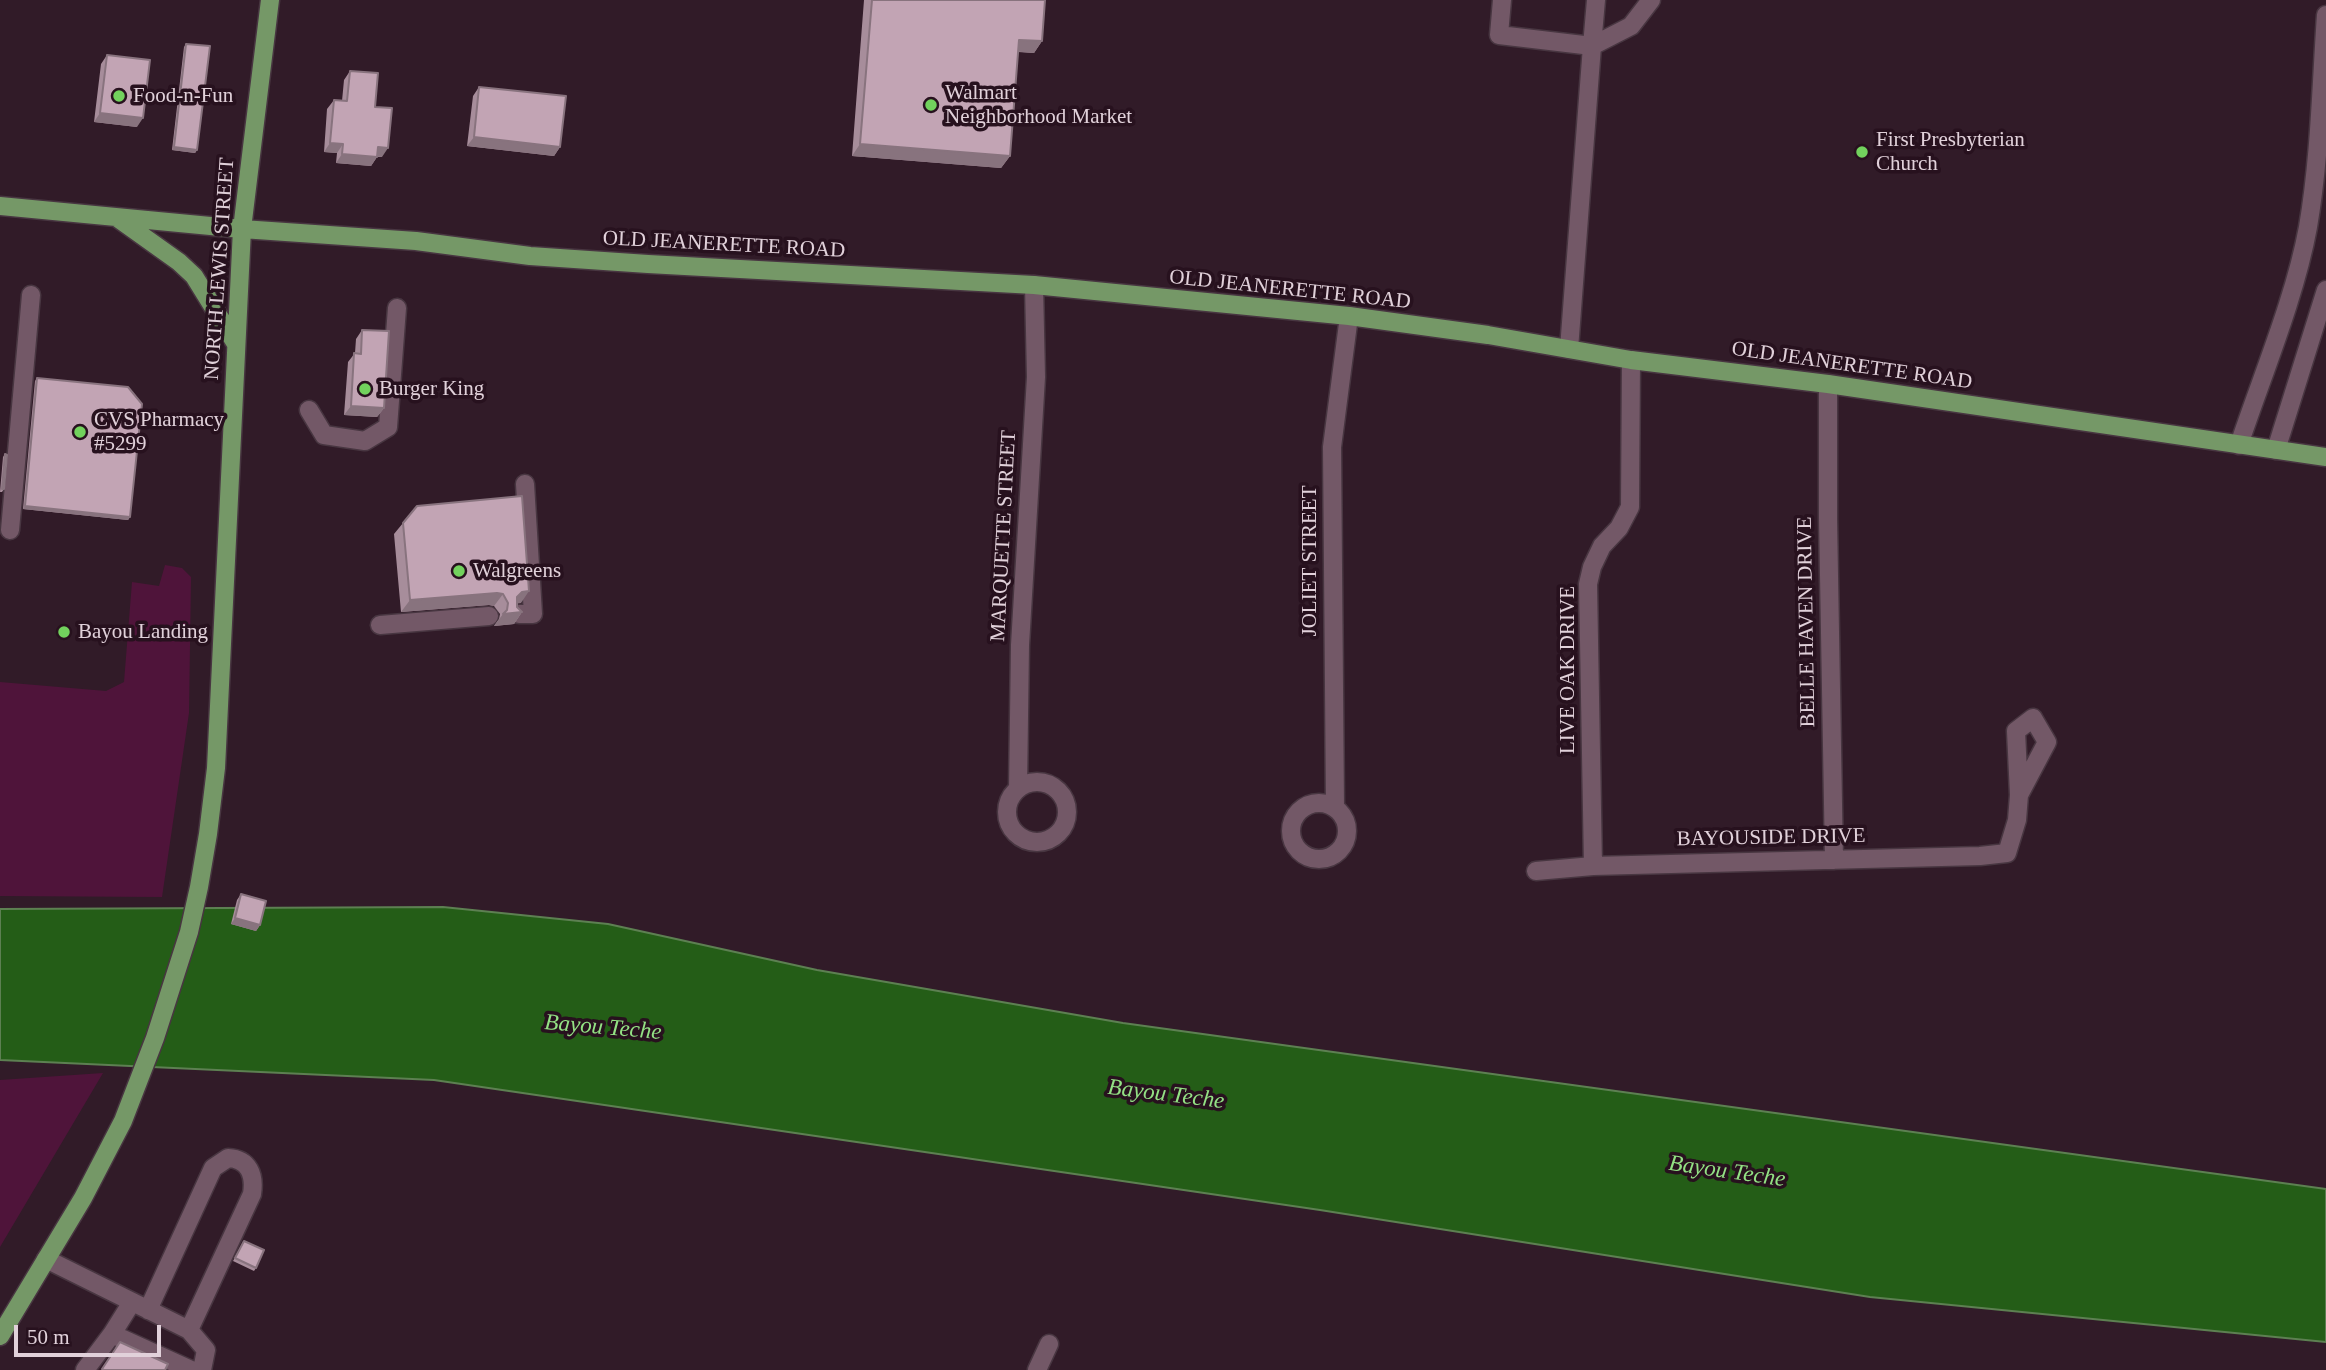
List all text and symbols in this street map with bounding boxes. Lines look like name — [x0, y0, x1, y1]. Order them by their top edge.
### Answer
place label: Walmart Neighborhood Market — [945, 80, 1132, 130]
place label: Food-n-Fun — [133, 83, 233, 109]
marker: Food-n-Fun — [111, 88, 127, 104]
marker: Walmart Neighborhood Market — [923, 97, 939, 113]
place label: First Presbyterian Church — [1876, 127, 2025, 177]
marker: First Presbyterian Church — [1854, 144, 1870, 160]
street label: NORTH LEWIS STREET — [200, 157, 240, 381]
street label: OLD JEANERETTE ROAD — [602, 226, 846, 264]
street label: OLD JEANERETTE ROAD — [1168, 265, 1412, 315]
street label: OLD JEANERETTE ROAD — [1730, 337, 1974, 395]
place label: Burger King — [379, 376, 484, 402]
marker: Burger King — [357, 381, 373, 397]
place label: CVS Pharmacy #5299 — [94, 407, 224, 457]
marker: CVS Pharmacy #5299 — [72, 424, 88, 440]
street label: MARQUETTE STREET — [986, 430, 1022, 642]
street label: JOLIET STREET — [1297, 485, 1323, 637]
street label: BELLE HAVEN DRIVE — [1793, 516, 1821, 728]
place label: Walgreens — [473, 558, 561, 584]
marker: Walgreens — [451, 563, 467, 579]
street label: LIVE OAK DRIVE — [1555, 586, 1581, 754]
place label: Bayou Landing — [78, 619, 208, 645]
marker: Bayou Landing — [56, 624, 72, 640]
street label: BAYOUSIDE DRIVE — [1676, 824, 1866, 852]
water label: Bayou Teche — [543, 1009, 663, 1047]
water label: Bayou Teche — [1106, 1074, 1226, 1116]
water label: Bayou Teche — [1667, 1150, 1787, 1194]
scale bar — [18, 1310, 164, 1354]
text: 50 m — [27, 1325, 70, 1349]

